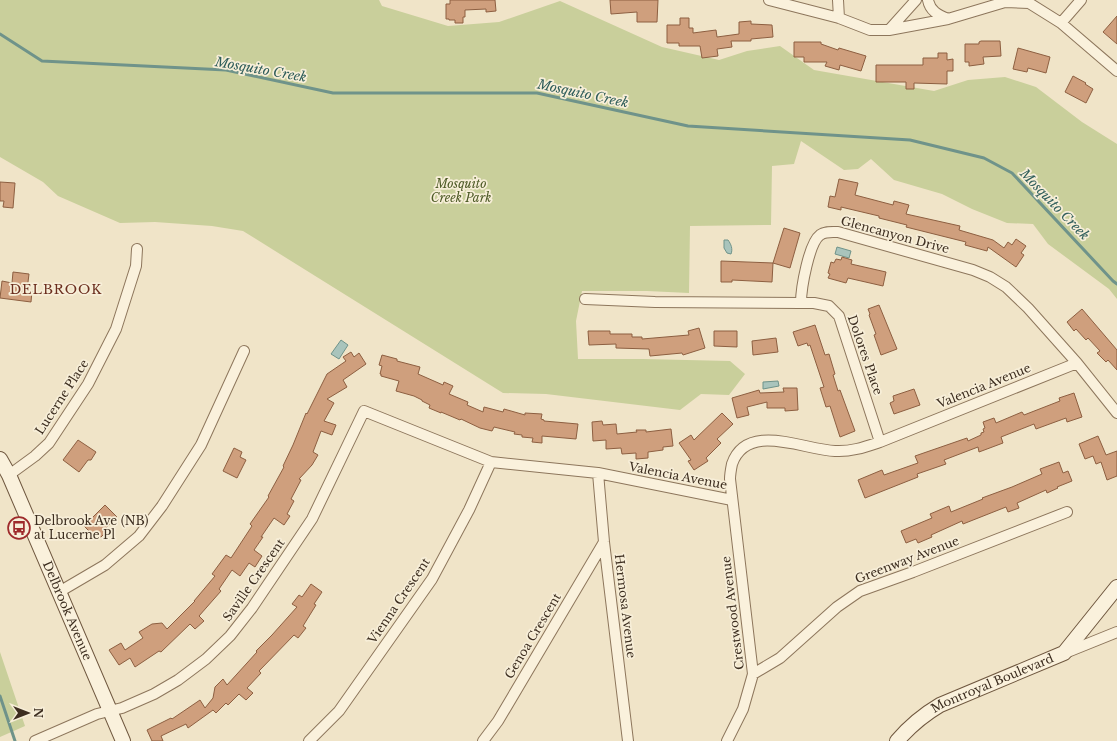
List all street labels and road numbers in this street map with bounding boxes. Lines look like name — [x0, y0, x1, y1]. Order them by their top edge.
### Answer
street label: Glencanyon Drive — [839, 213, 951, 256]
street label: Dolores Place — [845, 313, 886, 397]
street label: Lucerne Place — [32, 356, 91, 437]
street label: Valencia Avenue — [934, 360, 1033, 412]
street label: Valencia Avenue — [627, 458, 729, 492]
street label: Greenway Avenue — [853, 533, 961, 586]
street label: Saville Crescent — [220, 535, 288, 624]
street label: Hermosa Avenue — [612, 553, 639, 659]
street label: Vienna Crescent — [364, 555, 433, 647]
street label: Crestwood Avenue — [718, 555, 747, 671]
street label: Delbrook Avenue — [40, 559, 96, 663]
street label: Genoa Crescent — [501, 590, 564, 681]
street label: Montroyal Boulevard — [928, 650, 1056, 716]

